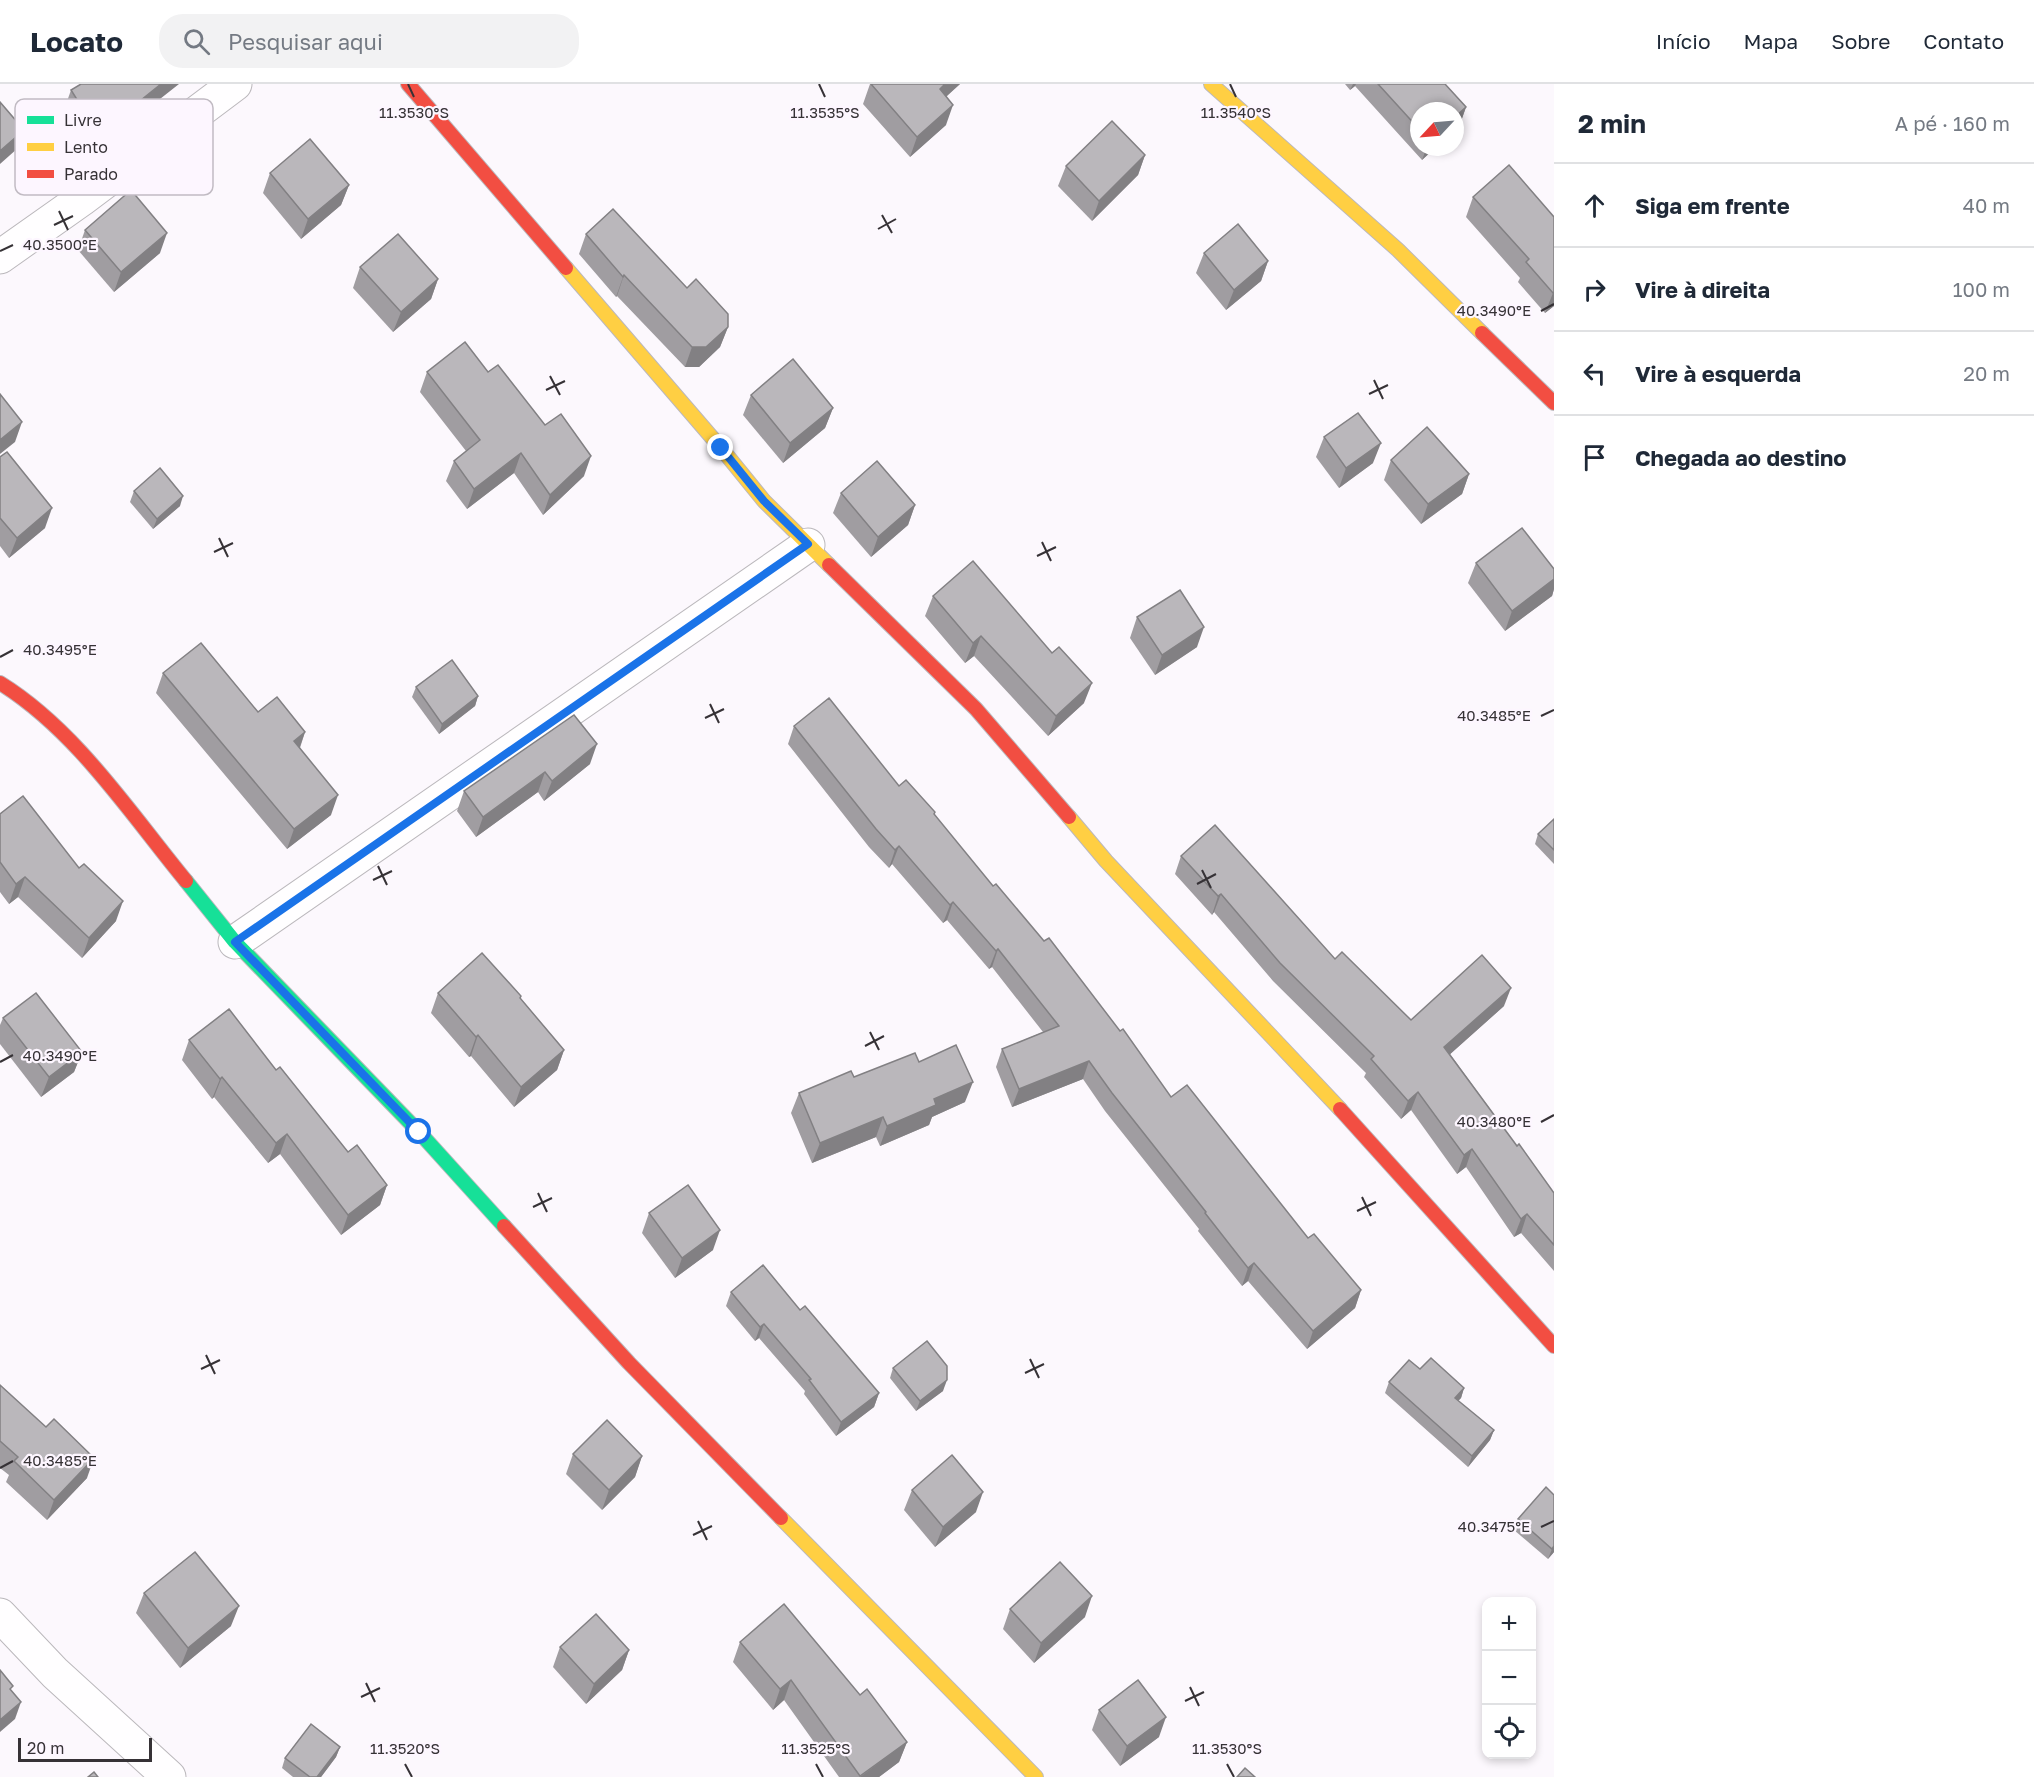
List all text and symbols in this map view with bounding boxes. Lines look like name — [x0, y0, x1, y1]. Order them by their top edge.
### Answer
search box — [159, 14, 579, 68]
text: Locato — [30, 25, 123, 58]
icon: search — [180, 25, 213, 58]
text: Pesquisar aqui — [228, 28, 383, 55]
text: Início — [1656, 28, 1711, 54]
text: Mapa — [1744, 28, 1798, 54]
text: Sobre — [1831, 28, 1890, 54]
text: Contato — [1923, 28, 2004, 54]
legend — [15, 99, 213, 195]
north arrow — [1410, 102, 1464, 156]
text: 11.3530°S — [379, 103, 449, 121]
text: 11.3535°S — [790, 103, 860, 121]
text: 11.3540°S — [1201, 103, 1271, 121]
text: 2 min — [1578, 108, 1646, 139]
text: Livre — [64, 110, 102, 130]
text: A pé · 160 m — [1895, 111, 2010, 135]
text: Lento — [64, 137, 108, 157]
text: Parado — [64, 164, 118, 184]
icon: ahead — [1578, 189, 1611, 222]
text: Siga em frente — [1635, 192, 1790, 219]
text: 40 m — [1963, 193, 2010, 217]
text: 40.3500°E — [23, 235, 97, 253]
icon: right — [1578, 273, 1611, 306]
text: Vire à direita — [1635, 276, 1770, 303]
text: 100 m — [1953, 277, 2010, 301]
text: 40.3490°E — [1457, 301, 1531, 319]
icon: left — [1578, 357, 1611, 390]
text: Vire à esquerda — [1635, 360, 1801, 387]
text: 20 m — [1963, 361, 2010, 385]
route end — [707, 434, 733, 460]
icon: arrive — [1578, 441, 1611, 474]
text: Chegada ao destino — [1635, 444, 1847, 471]
text: 40.3495°E — [23, 640, 97, 658]
text: 40.3485°E — [1457, 706, 1531, 724]
text: 40.3490°E — [23, 1046, 97, 1064]
text: 40.3480°E — [1457, 1112, 1531, 1130]
route start — [405, 1118, 431, 1144]
text: 40.3485°E — [23, 1451, 97, 1469]
text: 40.3475°E — [1458, 1517, 1530, 1535]
map controls — [1482, 1597, 1536, 1759]
button: + — [1482, 1597, 1536, 1651]
button: − — [1482, 1651, 1536, 1705]
button: locate — [1482, 1705, 1536, 1759]
scale bar — [18, 1735, 152, 1762]
text: 20 m — [27, 1738, 64, 1758]
text: 11.3520°S — [370, 1739, 440, 1757]
text: 11.3525°S — [781, 1739, 851, 1757]
text: 11.3530°S — [1192, 1739, 1262, 1757]

